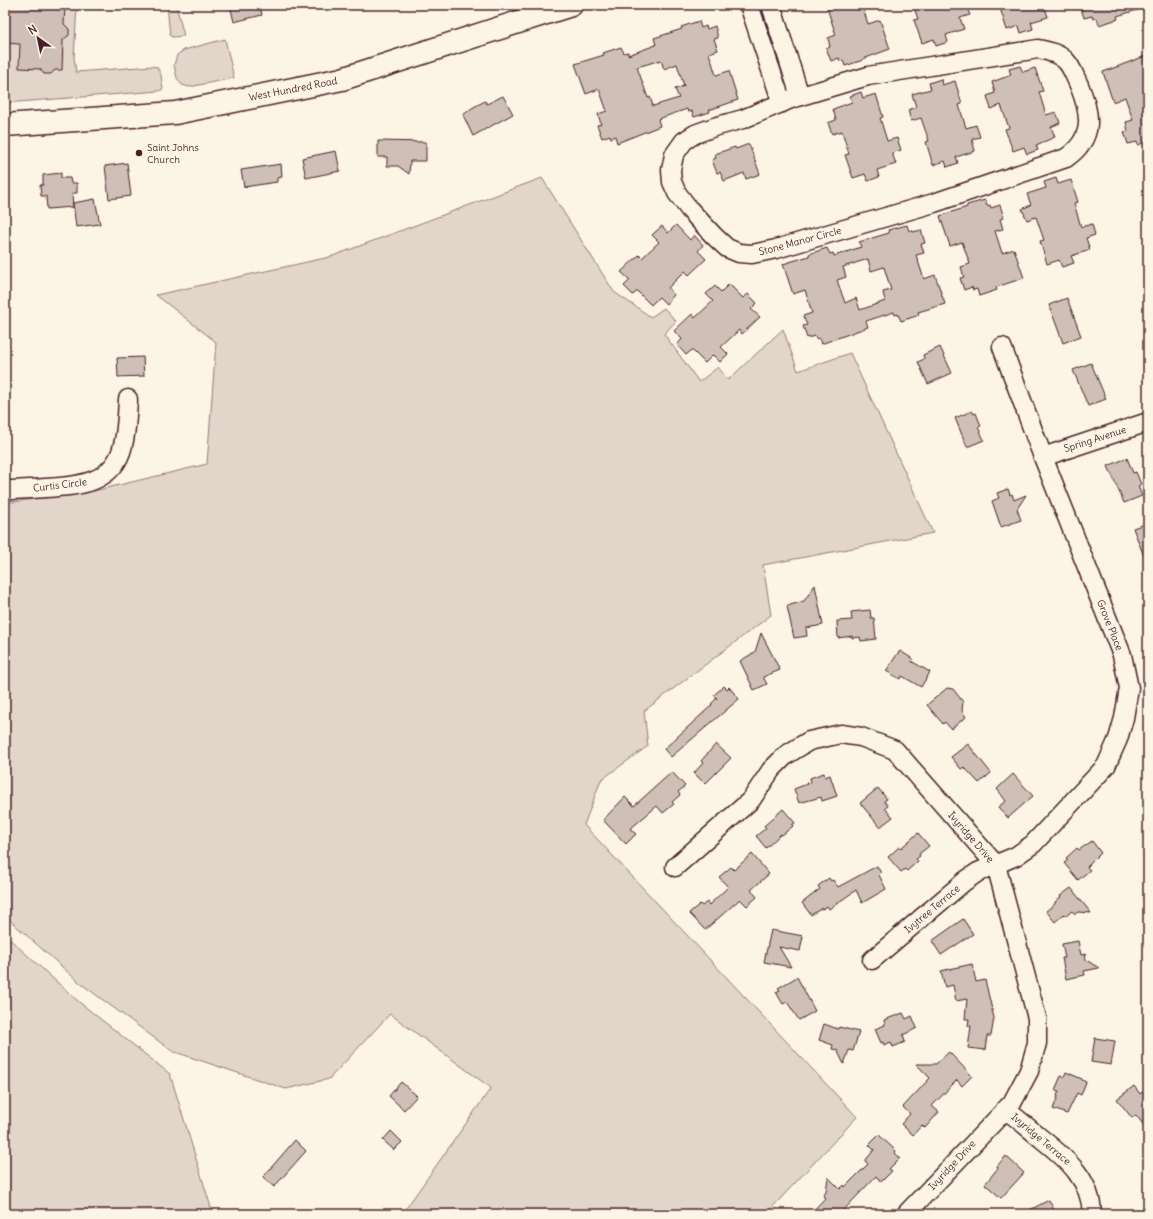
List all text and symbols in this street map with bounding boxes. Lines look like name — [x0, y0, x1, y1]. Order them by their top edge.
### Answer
north arrow — [18, 18, 58, 58]
text: N — [26, 22, 40, 38]
street label: West Hundred Road — [248, 74, 339, 104]
place label: Saint Johns Church — [147, 141, 199, 166]
marker: Saint Johns Church — [134, 148, 144, 158]
street label: Stone Manor Circle — [757, 224, 843, 258]
street label: Spring Avenue — [1062, 423, 1128, 455]
street label: Curtis Circle — [32, 475, 88, 495]
street label: Grove Place — [1094, 598, 1126, 652]
street label: Ivyridge Drive — [945, 809, 997, 865]
street label: Ivytree Terrace — [901, 882, 963, 936]
street label: Ivyridge Terrace — [1008, 1110, 1074, 1168]
street label: Ivyridge Drive — [926, 1137, 978, 1193]

